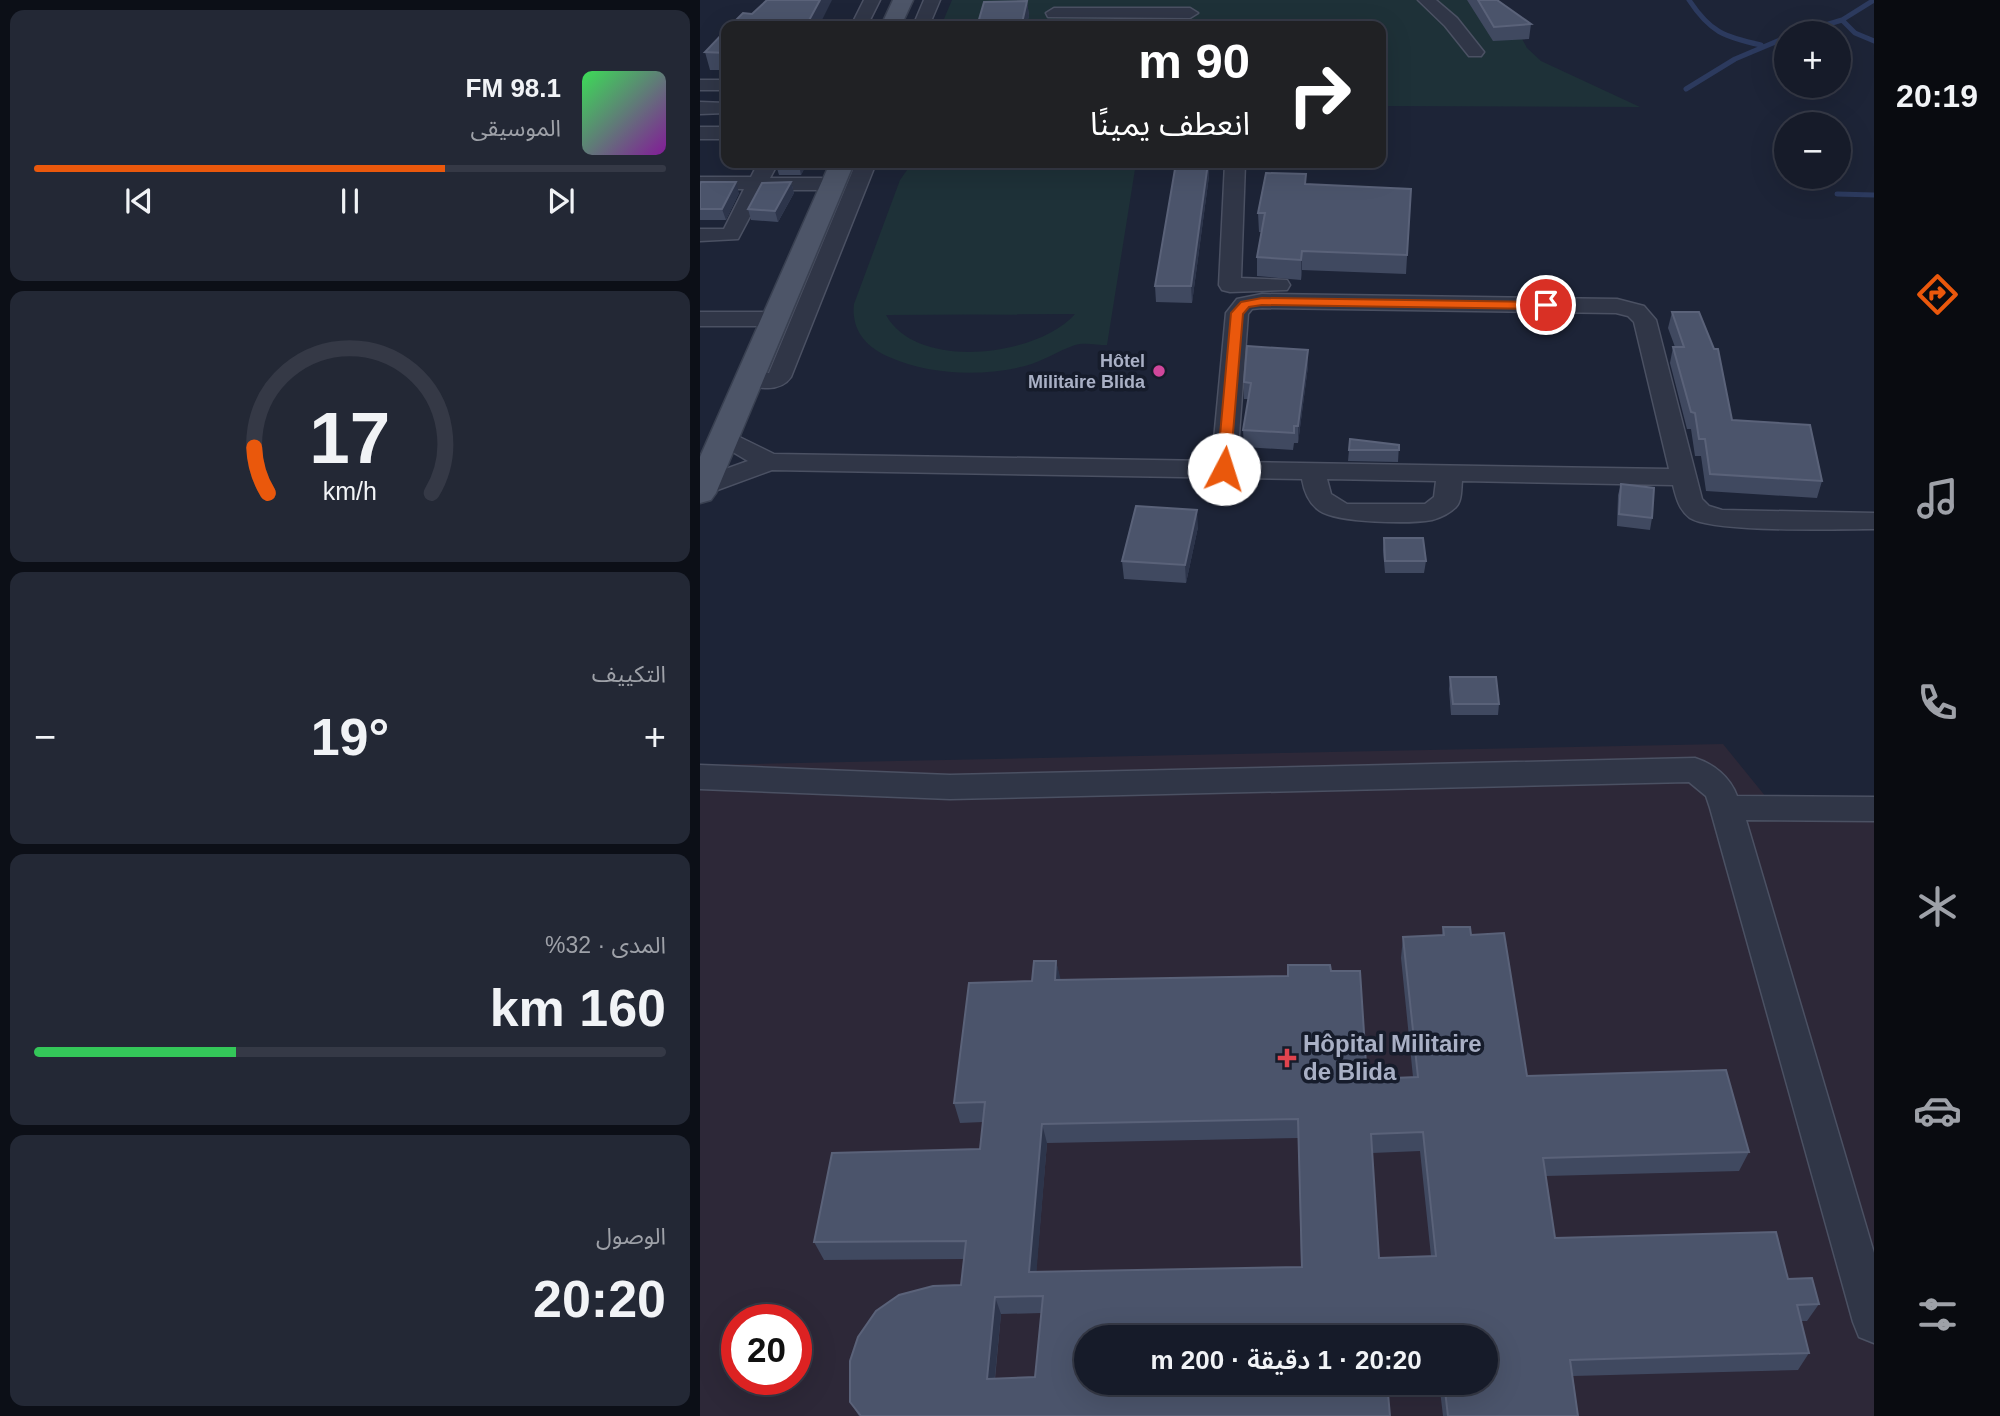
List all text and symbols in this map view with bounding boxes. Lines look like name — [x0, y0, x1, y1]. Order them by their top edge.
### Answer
map controls — [1774, 21, 1851, 189]
button: + — [1774, 21, 1851, 98]
text: 90 m — [1138, 34, 1250, 88]
icon: right — [1274, 49, 1365, 140]
text: 98.1 FM — [466, 73, 561, 103]
text: 20:19 — [1896, 78, 1978, 114]
text: انعطف يمينًا — [1090, 106, 1250, 142]
button: − — [1774, 112, 1851, 189]
text: الموسيقى — [470, 115, 561, 141]
icon: previous — [120, 182, 158, 220]
icon: pause — [331, 182, 369, 220]
icon: next — [542, 182, 580, 220]
icon: directions — [1913, 270, 1962, 319]
pin — [1516, 275, 1576, 335]
icon: arrive — [1527, 286, 1565, 324]
place label: Hôtel Militaire Blida — [1028, 351, 1146, 392]
marker: Hôtel Militaire Blida — [1151, 363, 1167, 379]
text: 17 — [310, 397, 390, 478]
position arrow — [1187, 432, 1261, 506]
icon: music — [1913, 474, 1962, 523]
text: km/h — [323, 477, 377, 505]
text: التكييف — [592, 661, 666, 687]
icon: phone — [1913, 678, 1962, 727]
text: 19° — [311, 708, 389, 766]
text: − — [34, 716, 56, 758]
text: + — [644, 716, 666, 758]
icon: climate — [1913, 882, 1962, 931]
text: المدى · 32% — [545, 932, 666, 958]
text: 160 km — [490, 979, 666, 1037]
place label: Hôpital Militaire de Blida — [1303, 1030, 1482, 1085]
marker: Hôpital Militaire de Blida — [1277, 1048, 1297, 1068]
icon: car — [1913, 1086, 1962, 1135]
text: الوصول — [596, 1223, 666, 1249]
text: 20:20 — [533, 1270, 666, 1328]
icon: filters — [1913, 1290, 1962, 1339]
speed limit sign: 20 — [721, 1304, 812, 1395]
text: 20:20 · 1 دقيقة · 200 m — [1150, 1345, 1422, 1375]

